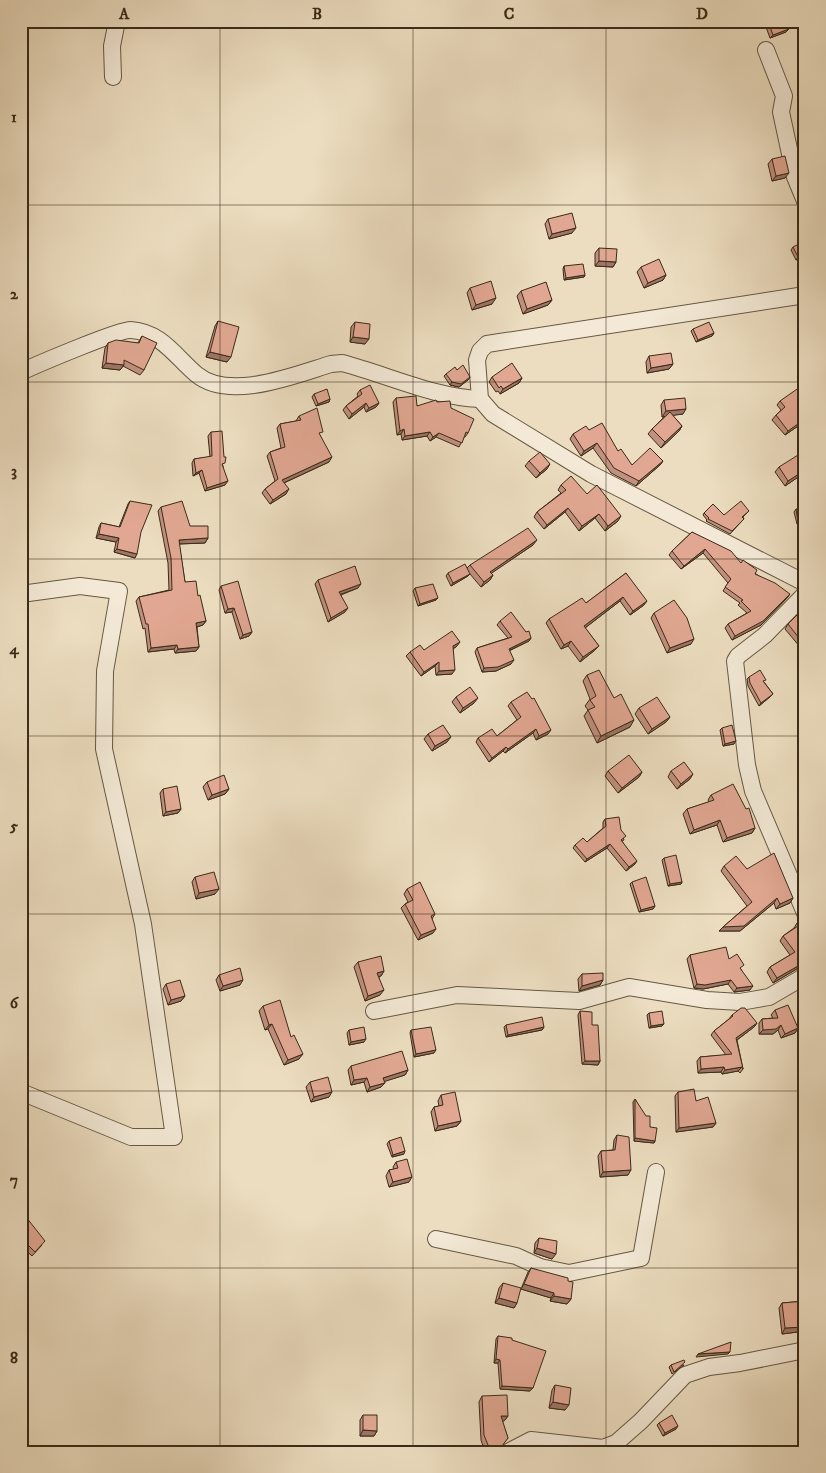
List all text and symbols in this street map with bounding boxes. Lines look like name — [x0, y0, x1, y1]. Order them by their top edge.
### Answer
text: A — [118, 4, 130, 24]
text: B — [312, 4, 322, 24]
text: C — [504, 4, 514, 24]
text: D — [696, 4, 708, 24]
text: 1 — [11, 107, 17, 127]
text: 2 — [10, 284, 19, 304]
text: 3 — [11, 461, 17, 481]
text: 4 — [8, 639, 19, 659]
text: 5 — [9, 816, 18, 836]
text: 6 — [10, 993, 20, 1013]
text: 7 — [10, 1170, 18, 1190]
text: 8 — [10, 1348, 18, 1368]

